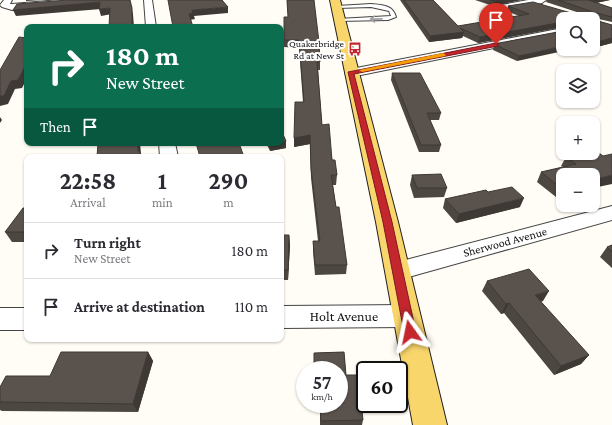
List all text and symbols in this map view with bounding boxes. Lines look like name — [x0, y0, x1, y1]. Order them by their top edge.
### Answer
pin — [479, 3, 513, 44]
icon: arrive — [485, 9, 507, 31]
map controls — [556, 12, 600, 212]
button: search — [556, 12, 600, 56]
one-way arrow — [370, 15, 383, 23]
place label: Quakerbridge Rd at New St — [289, 38, 345, 61]
icon: right — [40, 40, 92, 92]
text: 180 m — [106, 40, 179, 71]
bus stop icon: Quakerbridge Rd at New St — [347, 41, 363, 57]
button: layers — [556, 64, 600, 108]
text: New Street — [106, 73, 184, 93]
icon: arrive — [79, 116, 101, 138]
button: + — [556, 116, 600, 160]
text: Then — [40, 119, 71, 135]
text: 22:58 — [60, 167, 116, 194]
text: 1 — [158, 167, 167, 194]
text: 290 — [208, 167, 248, 194]
button: − — [556, 168, 600, 212]
text: Arrival — [70, 195, 106, 210]
text: min — [152, 195, 173, 210]
text: m — [223, 195, 234, 210]
street label: Sherwood Avenue — [462, 224, 548, 260]
text: Turn right — [74, 235, 141, 251]
icon: right — [40, 240, 62, 262]
text: 180 m — [232, 243, 268, 259]
text: New Street — [74, 251, 131, 266]
icon: arrive — [40, 296, 62, 318]
text: Arrive at destination — [74, 299, 205, 315]
text: 110 m — [235, 299, 268, 315]
street label: Holt Avenue — [310, 308, 378, 324]
position arrow — [389, 311, 431, 353]
speed limit sign: 60 — [356, 361, 408, 413]
text: 57 — [313, 371, 332, 393]
text: km/h — [311, 391, 333, 402]

